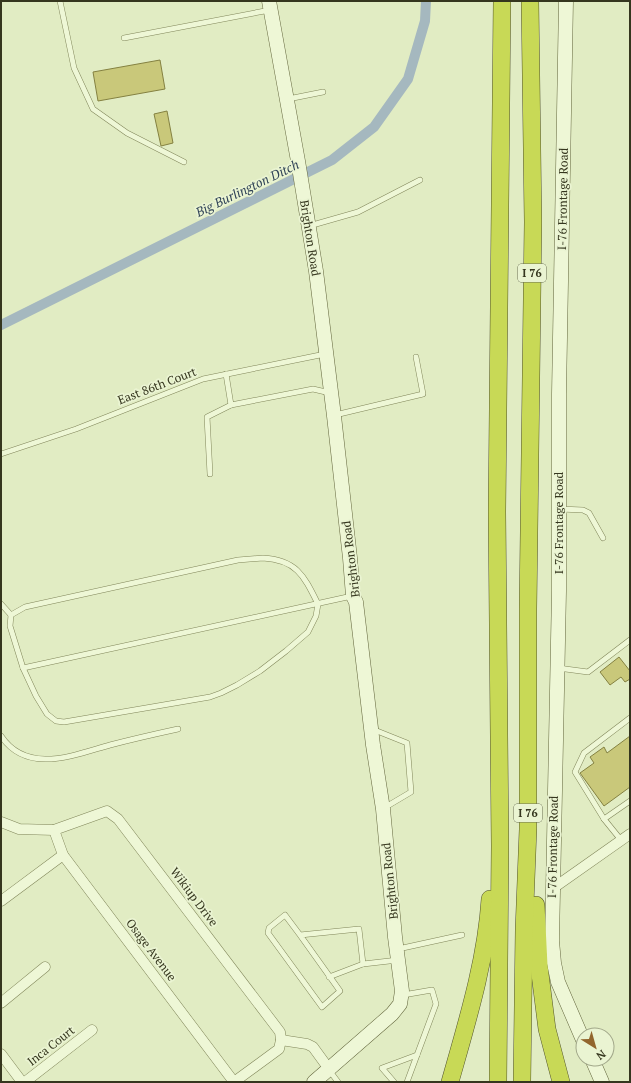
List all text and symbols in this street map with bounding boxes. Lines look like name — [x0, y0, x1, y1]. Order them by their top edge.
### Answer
street label: I-76 Frontage Road — [554, 147, 571, 250]
water label: Big Burlington Ditch — [191, 155, 302, 221]
street label: Brighton Road — [297, 199, 324, 277]
road number: I 76 — [518, 264, 546, 282]
street label: East 86th Court — [115, 363, 199, 407]
street label: I-76 Frontage Road — [551, 471, 566, 574]
street label: Brighton Road — [338, 520, 363, 598]
street label: I-76 Frontage Road — [544, 795, 561, 898]
road number: I 76 — [514, 804, 542, 822]
street label: Brighton Road — [378, 842, 401, 920]
street label: Wikiup Drive — [167, 864, 221, 929]
street label: Osage Avenue — [123, 915, 180, 984]
street label: Inca Court — [24, 1022, 78, 1069]
north arrow — [575, 1027, 615, 1067]
text: N — [593, 1047, 609, 1063]

